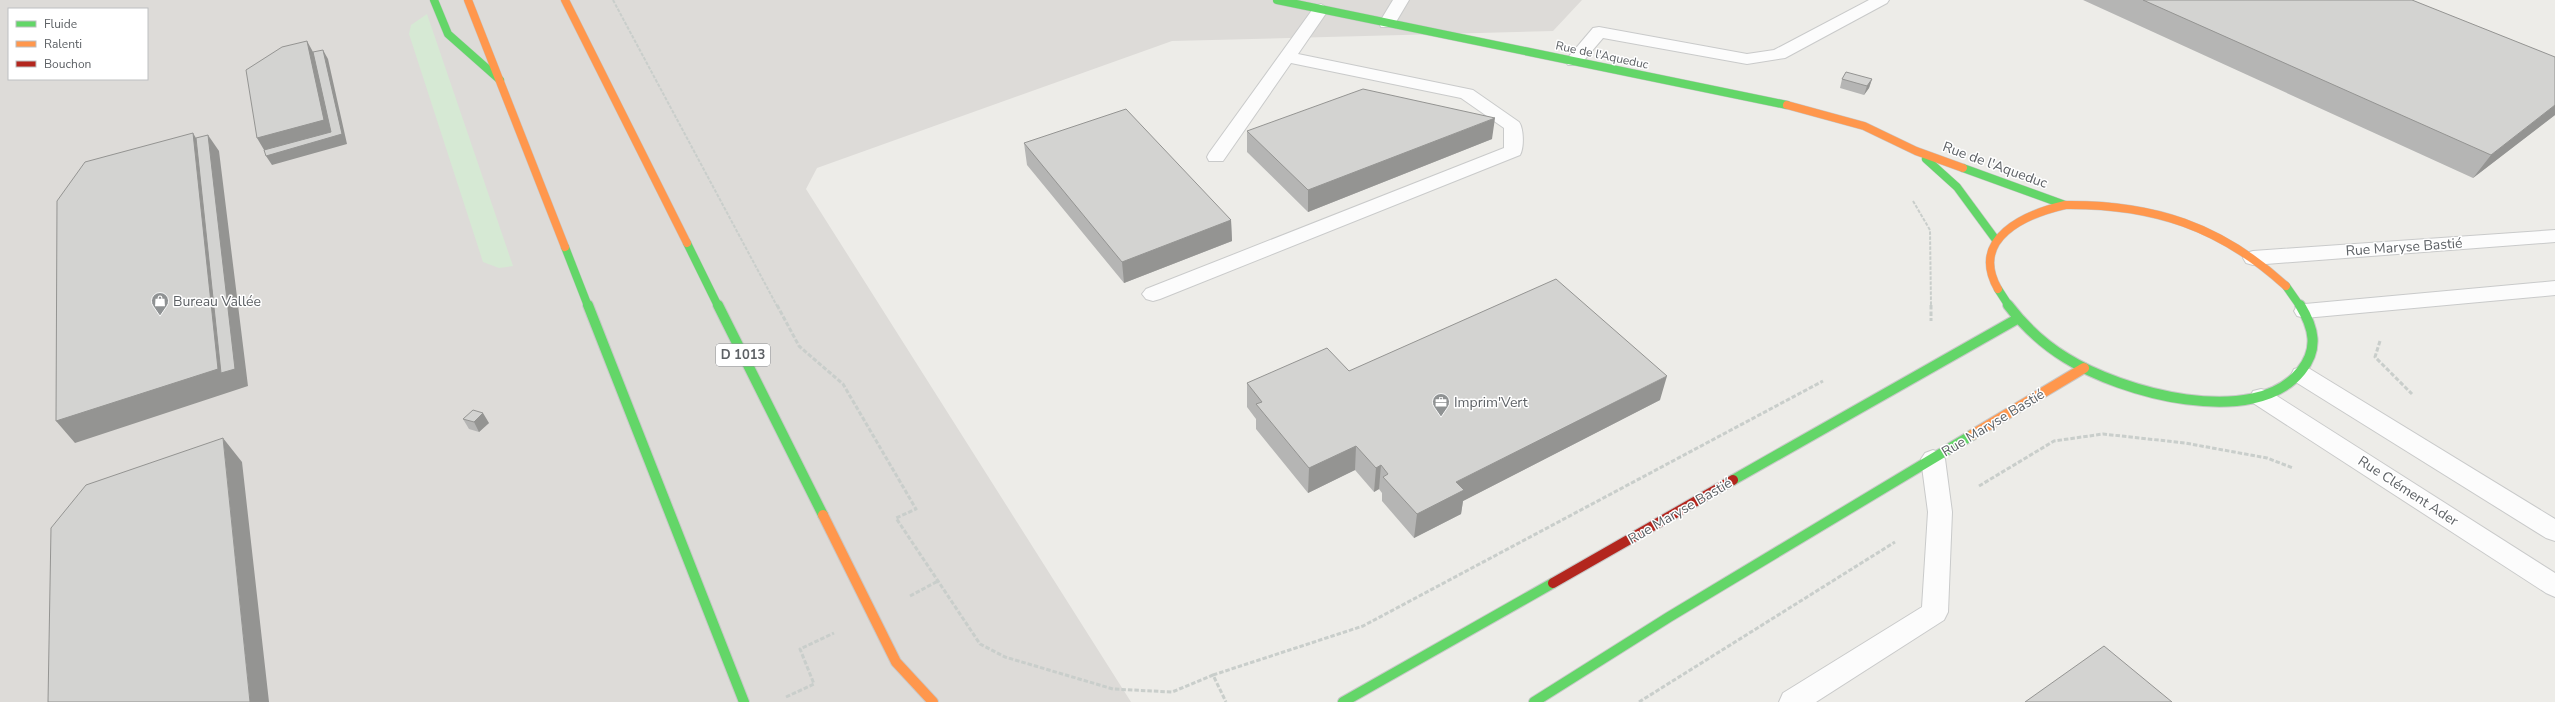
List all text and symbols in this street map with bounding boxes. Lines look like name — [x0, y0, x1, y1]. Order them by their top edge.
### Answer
legend — [8, 8, 148, 80]
text: Fluide — [44, 16, 77, 32]
text: Ralenti — [44, 36, 82, 52]
street label: Rue de l'Aqueduc — [1554, 37, 1650, 73]
text: Bouchon — [44, 56, 91, 72]
street label: Rue de l'Aqueduc — [1940, 137, 2051, 193]
street label: Rue Maryse Bastié — [2345, 233, 2463, 261]
shop icon: Bureau Vallée — [150, 291, 170, 316]
place label: Bureau Vallée — [173, 292, 261, 311]
road number: D 1013 — [716, 344, 770, 366]
street label: Rue Maryse Bastié — [1938, 385, 2048, 461]
office icon: Imprim'Vert — [1431, 392, 1451, 417]
place label: Imprim'Vert — [1454, 393, 1528, 412]
street label: Rue Clément Ader — [2354, 451, 2462, 531]
street label: Rue Maryse Bastié — [1625, 474, 1735, 548]

